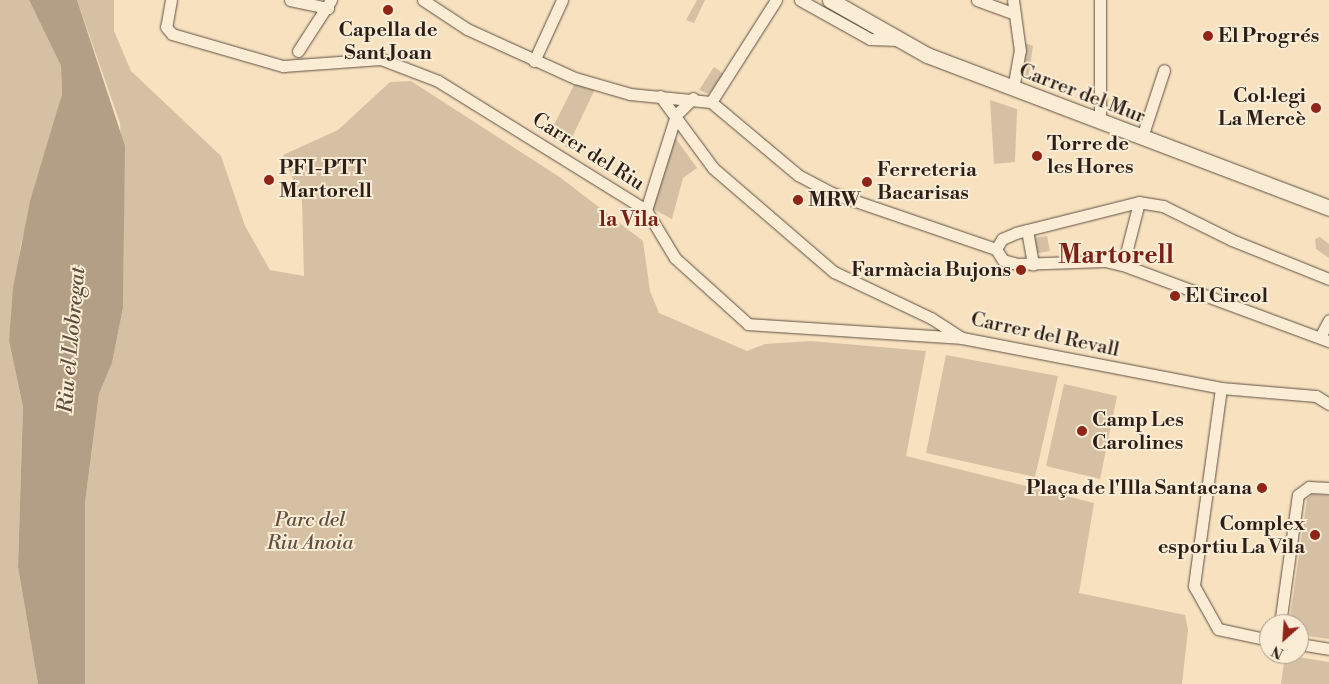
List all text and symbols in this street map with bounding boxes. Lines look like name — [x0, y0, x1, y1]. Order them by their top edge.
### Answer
marker: Capella de Sant Joan — [382, 4, 394, 16]
place label: Capella de Sant Joan — [338, 18, 438, 65]
place label: El Progrés — [1218, 24, 1319, 48]
marker: El Progrés — [1202, 30, 1214, 42]
street label: Carrer del Mur — [1015, 59, 1149, 129]
place label: Col·legi La Mercè — [1218, 84, 1306, 131]
marker: Col·legi La Mercè — [1310, 102, 1322, 114]
street label: Carrer del Riu — [528, 108, 648, 196]
place label: Torre de les Hores — [1047, 132, 1134, 179]
marker: Torre de les Hores — [1031, 150, 1043, 162]
place label: PFI-PTT Martorell — [279, 156, 372, 203]
place label: Ferreteria Bacarisas — [877, 158, 977, 205]
marker: PFI-PTT Martorell — [263, 174, 275, 186]
marker: Ferreteria Bacarisas — [861, 176, 873, 188]
place label: MRW — [808, 188, 861, 212]
marker: MRW — [792, 194, 804, 206]
district label: la Vila — [599, 207, 659, 233]
district label: Martorell — [1058, 241, 1174, 271]
place label: Farmàcia Bujons — [851, 258, 1011, 282]
marker: Farmàcia Bujons — [1015, 264, 1027, 276]
water label: Riu el Llobregat — [53, 266, 91, 414]
place label: El Circol — [1185, 284, 1268, 308]
marker: El Circol — [1169, 290, 1181, 302]
street label: Carrer del Revall — [969, 308, 1121, 362]
place label: Camp Les Carolines — [1092, 408, 1184, 455]
marker: Camp Les Carolines — [1076, 425, 1088, 437]
place label: Plaça de l'Illa Santacana — [1026, 476, 1252, 500]
marker: Plaça de l'Illa Santacana — [1256, 482, 1268, 494]
park label: Parc del Riu Anoia — [267, 509, 353, 556]
place label: Complex esportiu La Vila — [1158, 512, 1305, 559]
marker: Complex esportiu La Vila — [1309, 529, 1321, 541]
north arrow — [1259, 614, 1309, 664]
text: N — [1269, 641, 1287, 662]

